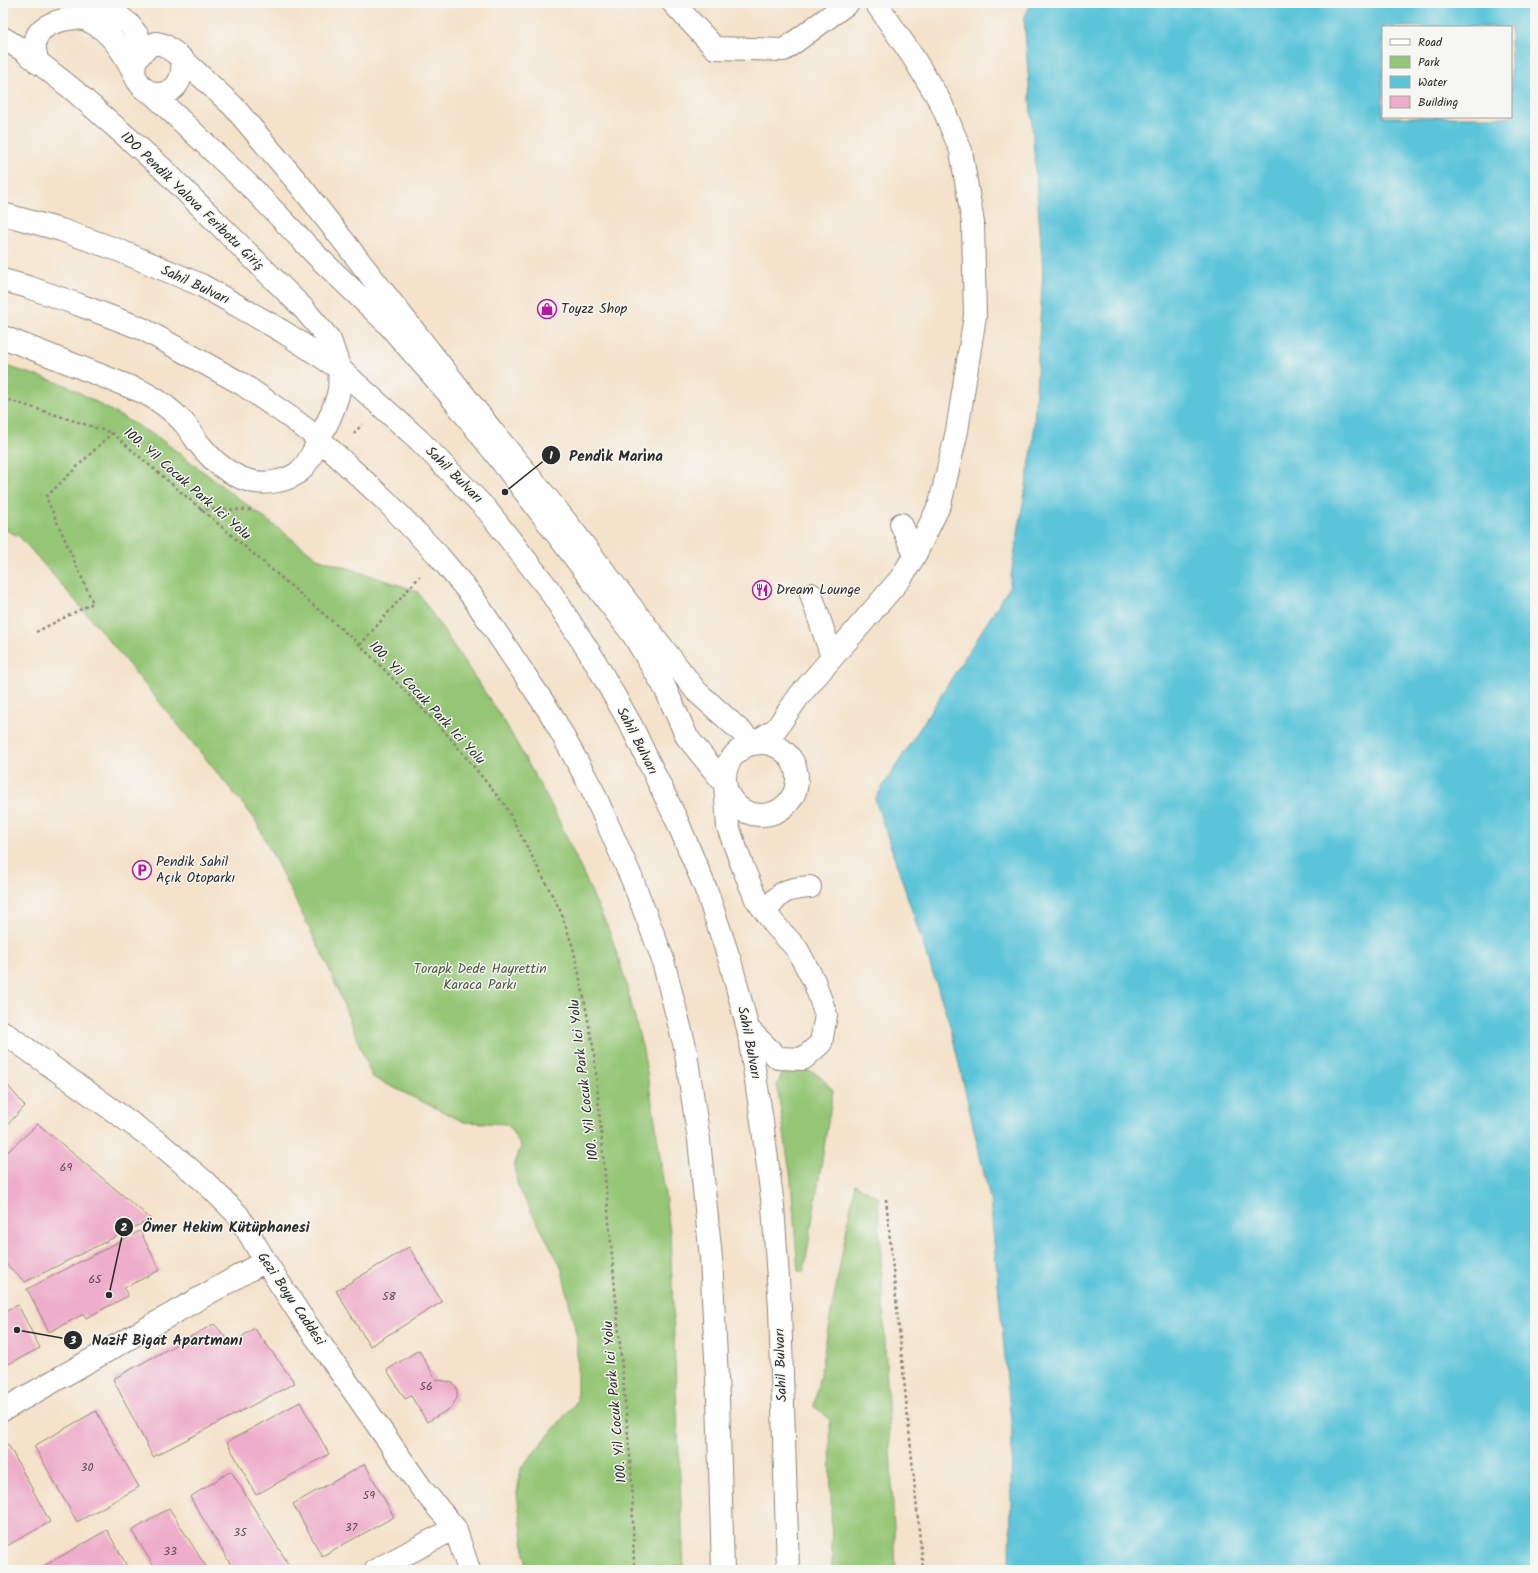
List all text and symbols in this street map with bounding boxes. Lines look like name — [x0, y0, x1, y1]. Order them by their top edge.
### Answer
legend — [1382, 26, 1512, 118]
text: Road — [1418, 33, 1443, 52]
text: Park — [1418, 53, 1440, 72]
text: Water — [1418, 73, 1448, 92]
text: Building — [1418, 93, 1458, 112]
street label: IDO Pendik Yalova Feribotu Giriş — [115, 126, 269, 276]
street label: Sahil Bulvarı — [157, 259, 233, 311]
shop icon: Toyzz Shop — [536, 298, 558, 320]
place label: Toyzz Shop — [561, 298, 628, 320]
street label: 100. Yil Cocuk Park Ici Yolu — [118, 422, 256, 546]
street label: Sahil Bulvarı — [420, 441, 488, 509]
callout: Pendi̇k Mari̇na — [541, 442, 671, 469]
text: Pendi̇k Mari̇na — [569, 445, 663, 469]
text: 1 — [549, 446, 553, 465]
restaurant icon: Dream Lounge — [751, 579, 773, 601]
place label: Dream Lounge — [776, 579, 861, 601]
street label: 100. Yil Cocuk Park Ici Yolu — [363, 636, 491, 770]
street label: Sahil Bulvarı — [610, 703, 664, 779]
place label: Pendik Sahil Açık Otoparkı — [156, 851, 235, 889]
parking icon: Pendik Sahil Açık Otoparkı — [131, 859, 153, 881]
park label: Torapk Dede Hayrettin Karaca Parkı — [413, 958, 547, 996]
street label: 100. Yil Cocuk Park Ici Yolu — [563, 998, 605, 1162]
street label: Sahil Bulvarı — [731, 1005, 767, 1082]
house number: 69 — [60, 1158, 72, 1177]
callout: Ömer Hekim Kütüphanesi — [114, 1214, 317, 1241]
text: Ömer Hekim Kütüphanesi — [142, 1216, 311, 1240]
text: 2 — [121, 1218, 128, 1237]
street label: Gezi Boyu Caddesi — [252, 1248, 331, 1351]
house number: 65 — [88, 1270, 103, 1289]
house number: 58 — [382, 1287, 397, 1306]
street label: 100. Yil Cocuk Park Ici Yolu — [597, 1320, 633, 1484]
callout: Nazif Bigat Apartmanı — [63, 1327, 250, 1354]
street label: Sahil Bulvarı — [769, 1327, 793, 1402]
text: Nazif Bigat Apartmanı — [92, 1329, 242, 1353]
text: 3 — [69, 1331, 77, 1350]
house number: 56 — [419, 1377, 433, 1396]
house number: 30 — [81, 1458, 93, 1477]
house number: 59 — [363, 1486, 375, 1505]
house number: 37 — [345, 1518, 358, 1537]
house number: 35 — [233, 1523, 248, 1542]
house number: 33 — [163, 1542, 177, 1561]

